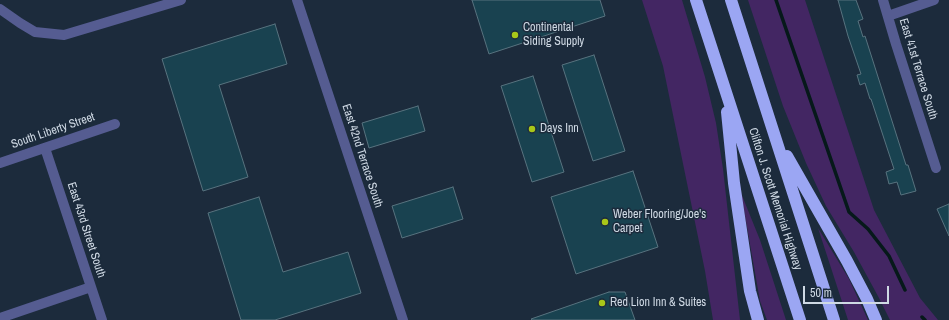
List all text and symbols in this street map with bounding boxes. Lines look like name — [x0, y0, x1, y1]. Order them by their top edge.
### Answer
street label: East 41st Terrace South — [896, 17, 940, 121]
place label: Continental Siding Supply — [523, 21, 584, 49]
marker: Continental Siding Supply — [510, 30, 520, 40]
street label: East 42nd Terrace South — [338, 102, 386, 210]
street label: South Liberty Street — [9, 110, 97, 152]
place label: Days Inn — [540, 122, 579, 136]
marker: Days Inn — [527, 124, 537, 134]
street label: Clifton J. Scott Memorial Highway — [745, 126, 805, 272]
street label: East 43rd Street South — [64, 180, 108, 280]
place label: Weber Flooring/Joe's Carpet — [613, 208, 706, 236]
marker: Weber Flooring/Joe's Carpet — [600, 217, 610, 227]
scale bar — [805, 278, 891, 304]
text: 50 m — [810, 285, 832, 301]
place label: Red Lion Inn & Suites — [610, 296, 706, 310]
marker: Red Lion Inn & Suites — [597, 298, 607, 308]

